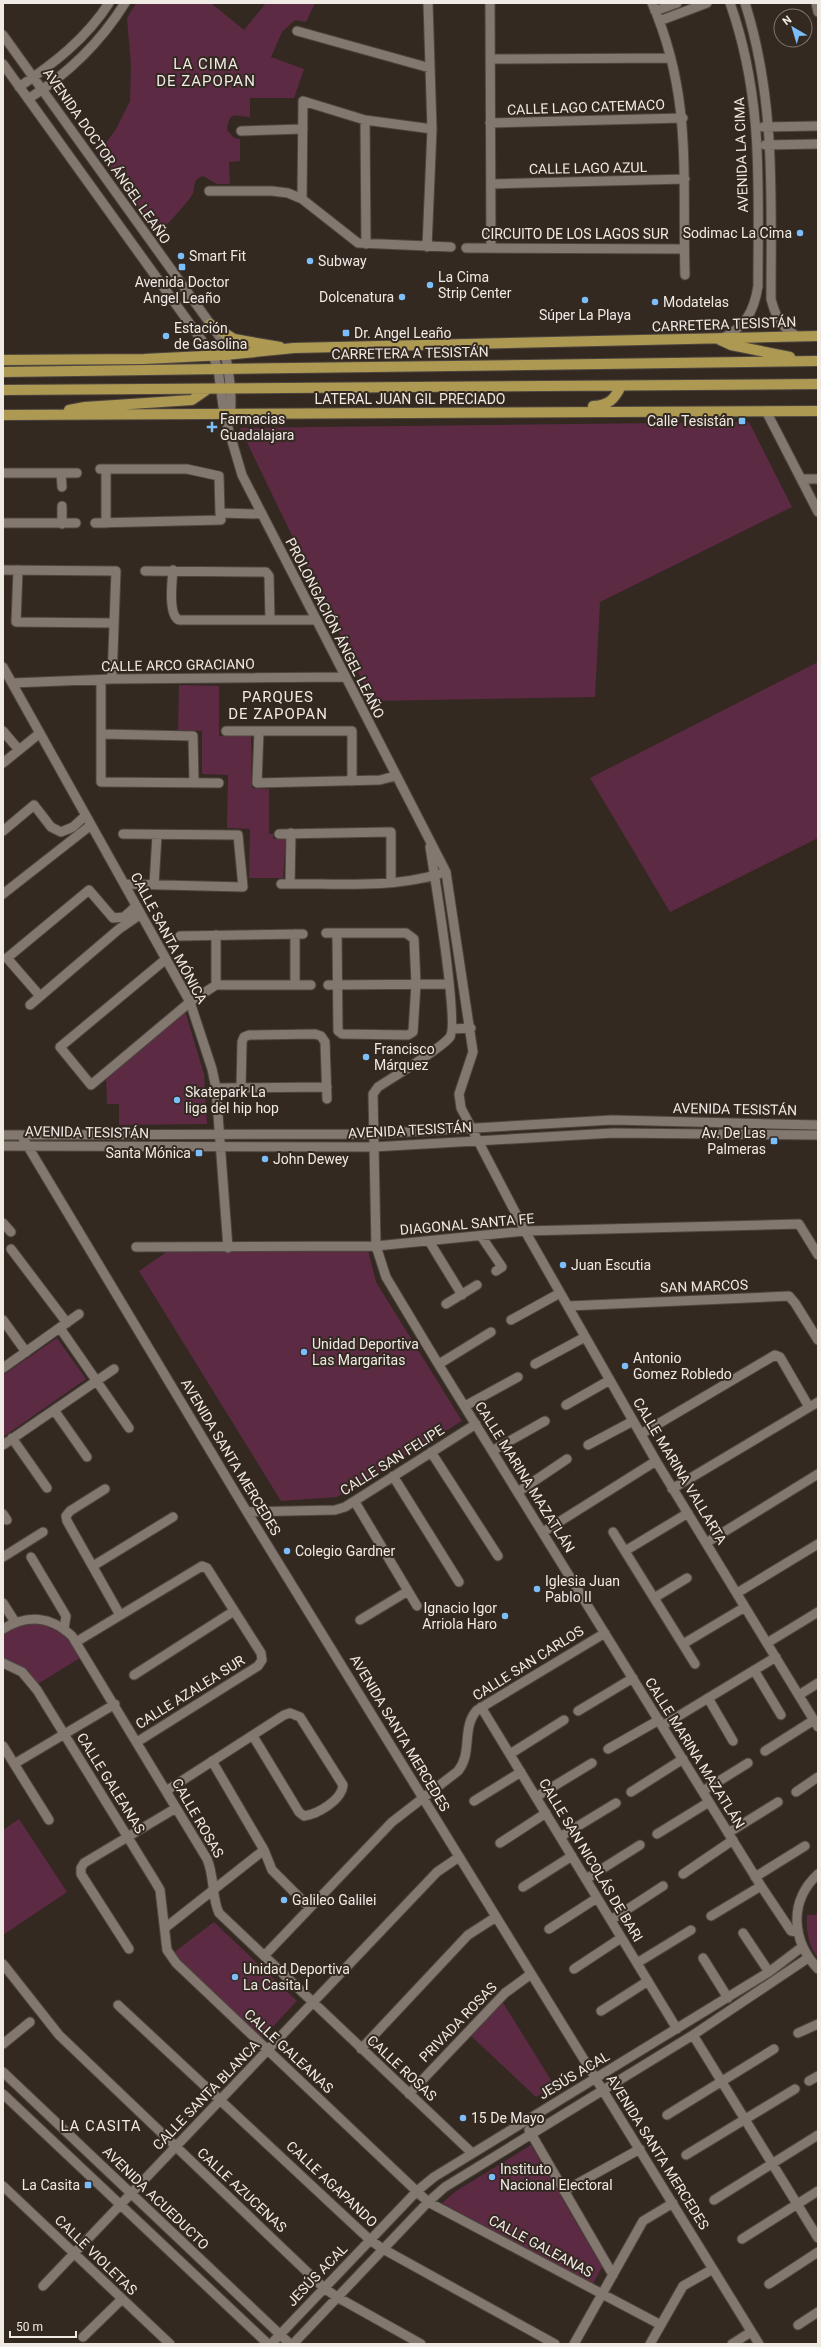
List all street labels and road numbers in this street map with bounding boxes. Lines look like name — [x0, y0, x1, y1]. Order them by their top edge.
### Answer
street label: AVENIDA DOCTOR ÁNGEL LEAÑO — [40, 65, 175, 247]
street label: CALLE LAGO CATEMACO — [507, 96, 665, 118]
street label: AVENIDA LA CIMA — [731, 97, 751, 213]
street label: CALLE LAGO AZUL — [529, 159, 648, 177]
street label: CIRCUITO DE LOS LAGOS SUR — [481, 226, 669, 242]
street label: CARRETERA TESISTÁN — [651, 312, 797, 335]
street label: CARRETERA A TESISTÁN — [331, 343, 489, 362]
street label: LATERAL JUAN GIL PRECIADO — [314, 391, 506, 407]
street label: PROLONGACIÓN ÁNGEL LEAÑO — [282, 535, 388, 721]
street label: CALLE ARCO GRACIANO — [101, 656, 255, 674]
street label: CALLE SANTA MÓNICA — [128, 869, 211, 1006]
street label: AVENIDA TESISTÁN — [673, 1099, 797, 1118]
street label: AVENIDA TESISTÁN — [347, 1118, 472, 1141]
street label: AVENIDA TESISTÁN — [25, 1122, 149, 1141]
street label: DIAGONAL SANTA FE — [399, 1210, 535, 1238]
street label: SAN MARCOS — [660, 1276, 748, 1296]
street label: AVENIDA SANTA MERCEDES — [178, 1376, 284, 1538]
street label: CALLE MARINA VALLARTA — [630, 1395, 730, 1547]
street label: CALLE MARINA MAZATLÁN — [472, 1398, 579, 1555]
street label: CALLE SAN FELIPE — [337, 1422, 447, 1498]
street label: CALLE SAN CARLOS — [470, 1622, 586, 1704]
street label: CALLE AZALEA SUR — [132, 1652, 248, 1732]
street label: AVENIDA SANTA MERCEDES — [347, 1652, 453, 1814]
street label: CALLE MARINA MAZATLÁN — [642, 1674, 749, 1831]
street label: CALLE GALEANAS — [74, 1730, 148, 1836]
street label: CALLE SAN NICOLÁS DE BARI — [536, 1775, 647, 1945]
street label: CALLE ROSAS — [169, 1776, 227, 1860]
street label: PRIVADA ROSAS — [416, 1979, 500, 2065]
street label: CALLE GALEANAS — [241, 2006, 337, 2096]
street label: CALLE ROSAS — [364, 2032, 440, 2104]
street label: CALLE SANTA BLANCA — [149, 2037, 263, 2153]
street label: JESÚS ACAL — [535, 2047, 613, 2102]
street label: AVENIDA SANTA MERCEDES — [604, 2072, 712, 2232]
street label: CALLE AGAPANDO — [283, 2138, 381, 2230]
street label: AVENIDA ACUEDUCTO — [100, 2143, 212, 2253]
street label: CALLE AZUCENAS — [194, 2145, 290, 2235]
street label: CALLE VIOLETAS — [52, 2212, 140, 2298]
street label: CALLE GALEANAS — [486, 2212, 596, 2280]
street label: JESÚS ACAL — [283, 2240, 351, 2309]

